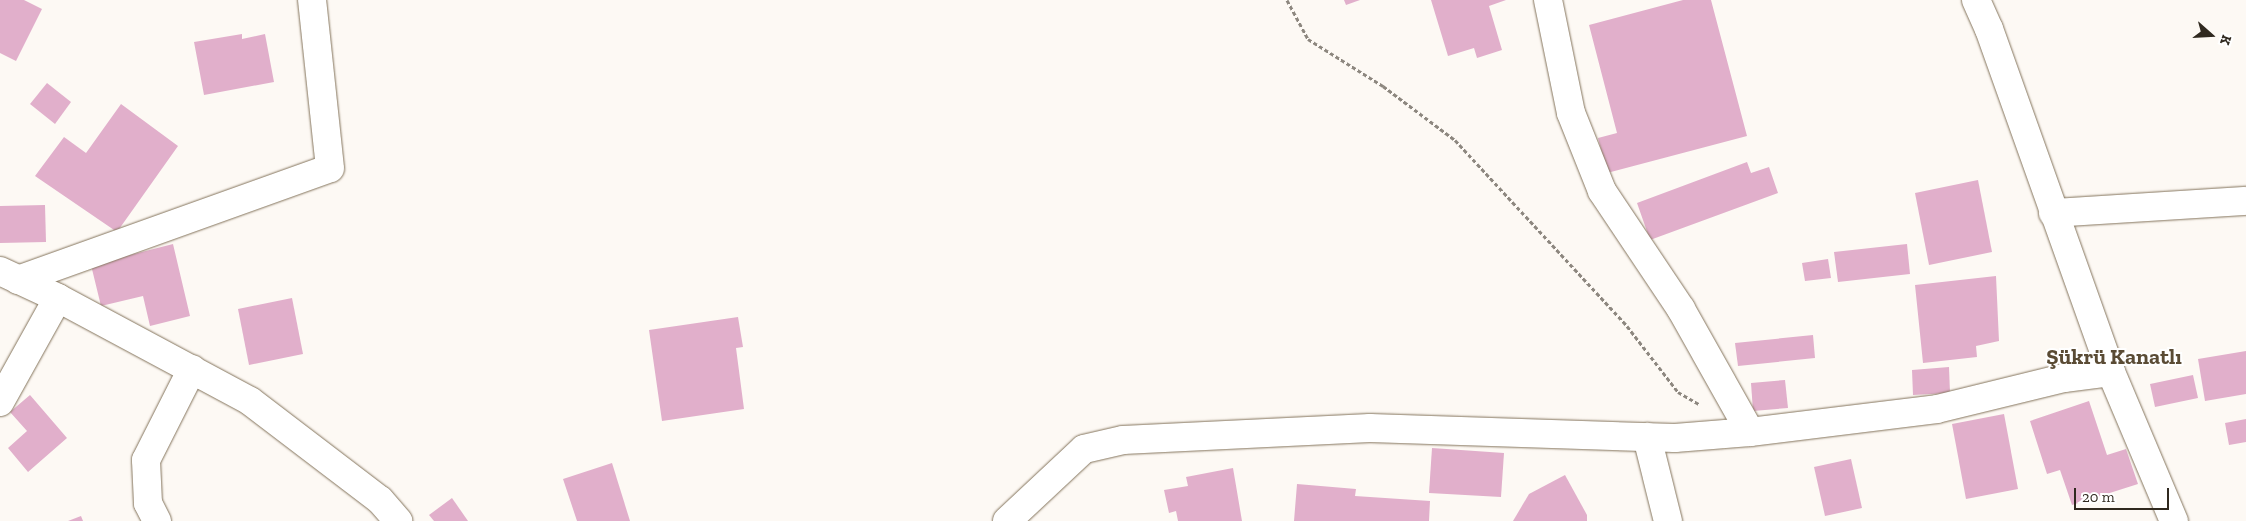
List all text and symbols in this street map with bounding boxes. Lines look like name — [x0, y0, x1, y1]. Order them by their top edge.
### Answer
north arrow — [2186, 10, 2236, 60]
text: K — [2216, 33, 2235, 47]
district label: Şükrü Kanatlı — [2046, 344, 2182, 370]
scale bar — [2076, 478, 2171, 510]
text: 20 m — [2082, 488, 2115, 506]

